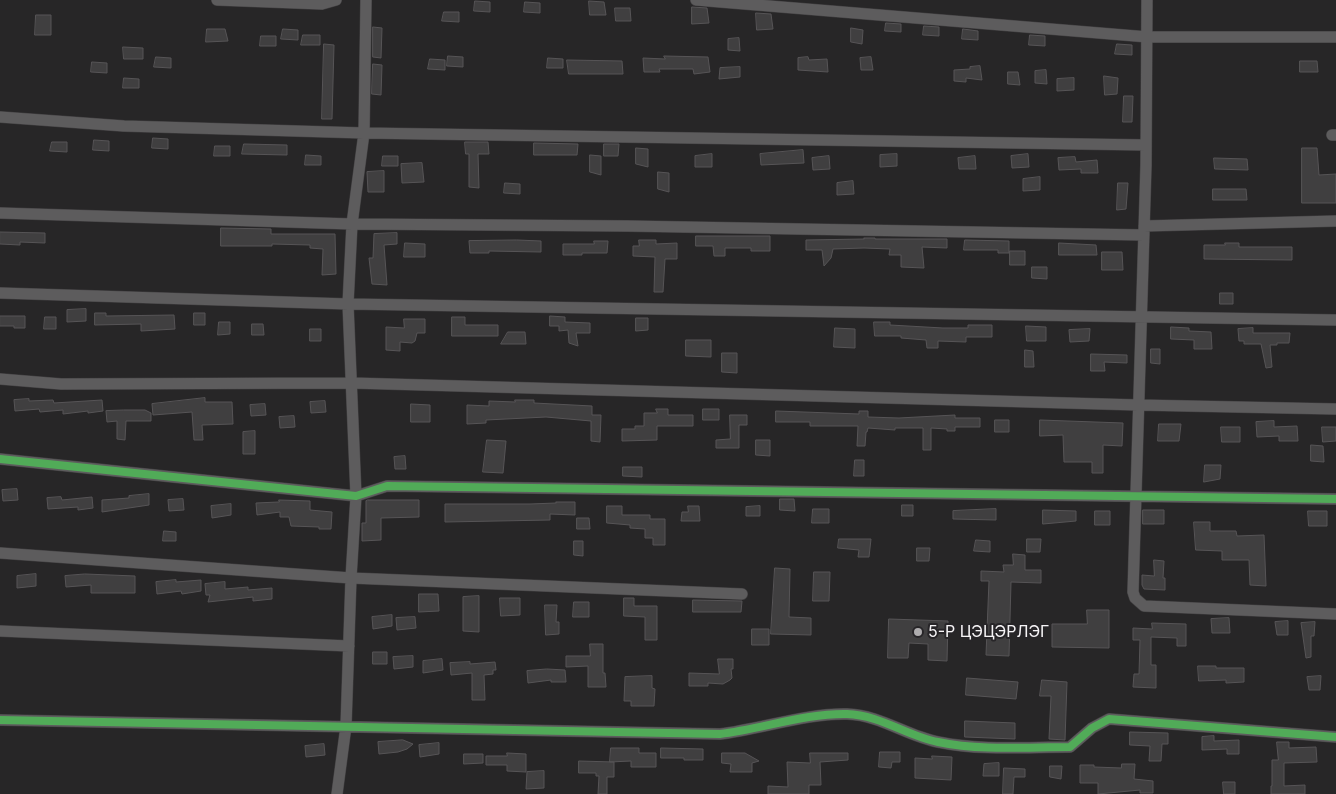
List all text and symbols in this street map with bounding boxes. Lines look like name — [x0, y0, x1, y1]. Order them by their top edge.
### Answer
place label: 5-Р ЦЭЦЭРЛЭГ — [928, 622, 1049, 642]
marker: 5-Р ЦЭЦЭРЛЭГ — [912, 626, 924, 638]

